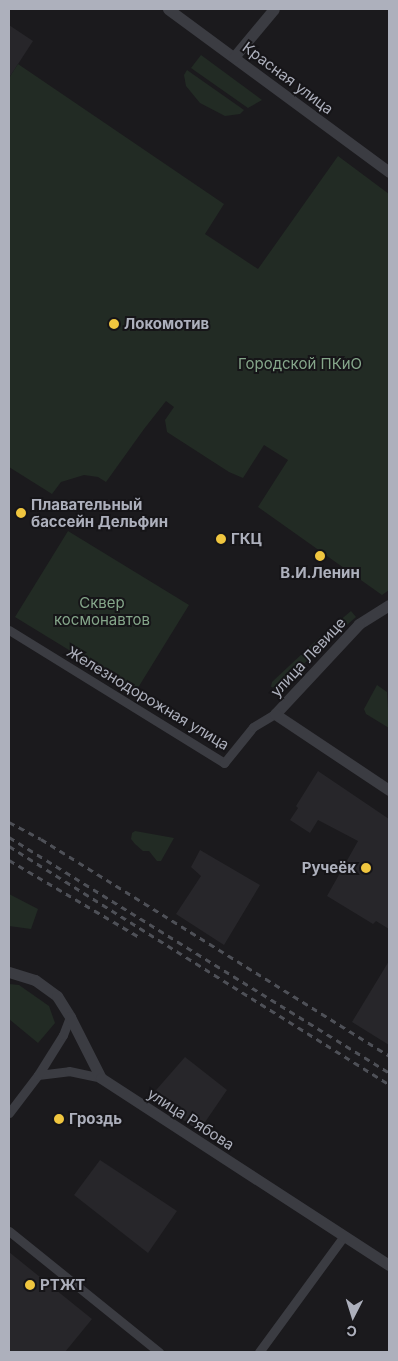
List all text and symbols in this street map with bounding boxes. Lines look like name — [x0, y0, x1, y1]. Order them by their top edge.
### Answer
street label: Красная улица — [239, 38, 337, 118]
place label: Локомотив — [124, 315, 209, 333]
marker: Локомотив — [108, 318, 120, 330]
park label: Городской ПКиО — [238, 355, 362, 373]
place label: Плавательный бассейн Дельфин — [31, 495, 168, 530]
marker: Плавательный бассейн Дельфин — [15, 507, 27, 519]
place label: ГКЦ — [231, 530, 262, 548]
marker: ГКЦ — [215, 533, 227, 545]
marker: В.И.Ленин — [314, 550, 326, 562]
place label: В.И.Ленин — [280, 564, 360, 582]
park label: Сквер космонавтов — [54, 593, 150, 628]
street label: улица Левице — [267, 614, 349, 700]
street label: Железнодорожная улица — [64, 642, 232, 754]
place label: Ручеёк — [302, 859, 356, 877]
marker: Ручеёк — [360, 862, 372, 874]
street label: улица Рябова — [144, 1084, 238, 1154]
place label: Гроздь — [69, 1110, 122, 1128]
marker: Гроздь — [53, 1113, 65, 1125]
place label: РТЖТ — [40, 1276, 85, 1294]
marker: РТЖТ — [24, 1279, 36, 1291]
north arrow — [328, 1291, 378, 1341]
text: С — [346, 1323, 358, 1340]

